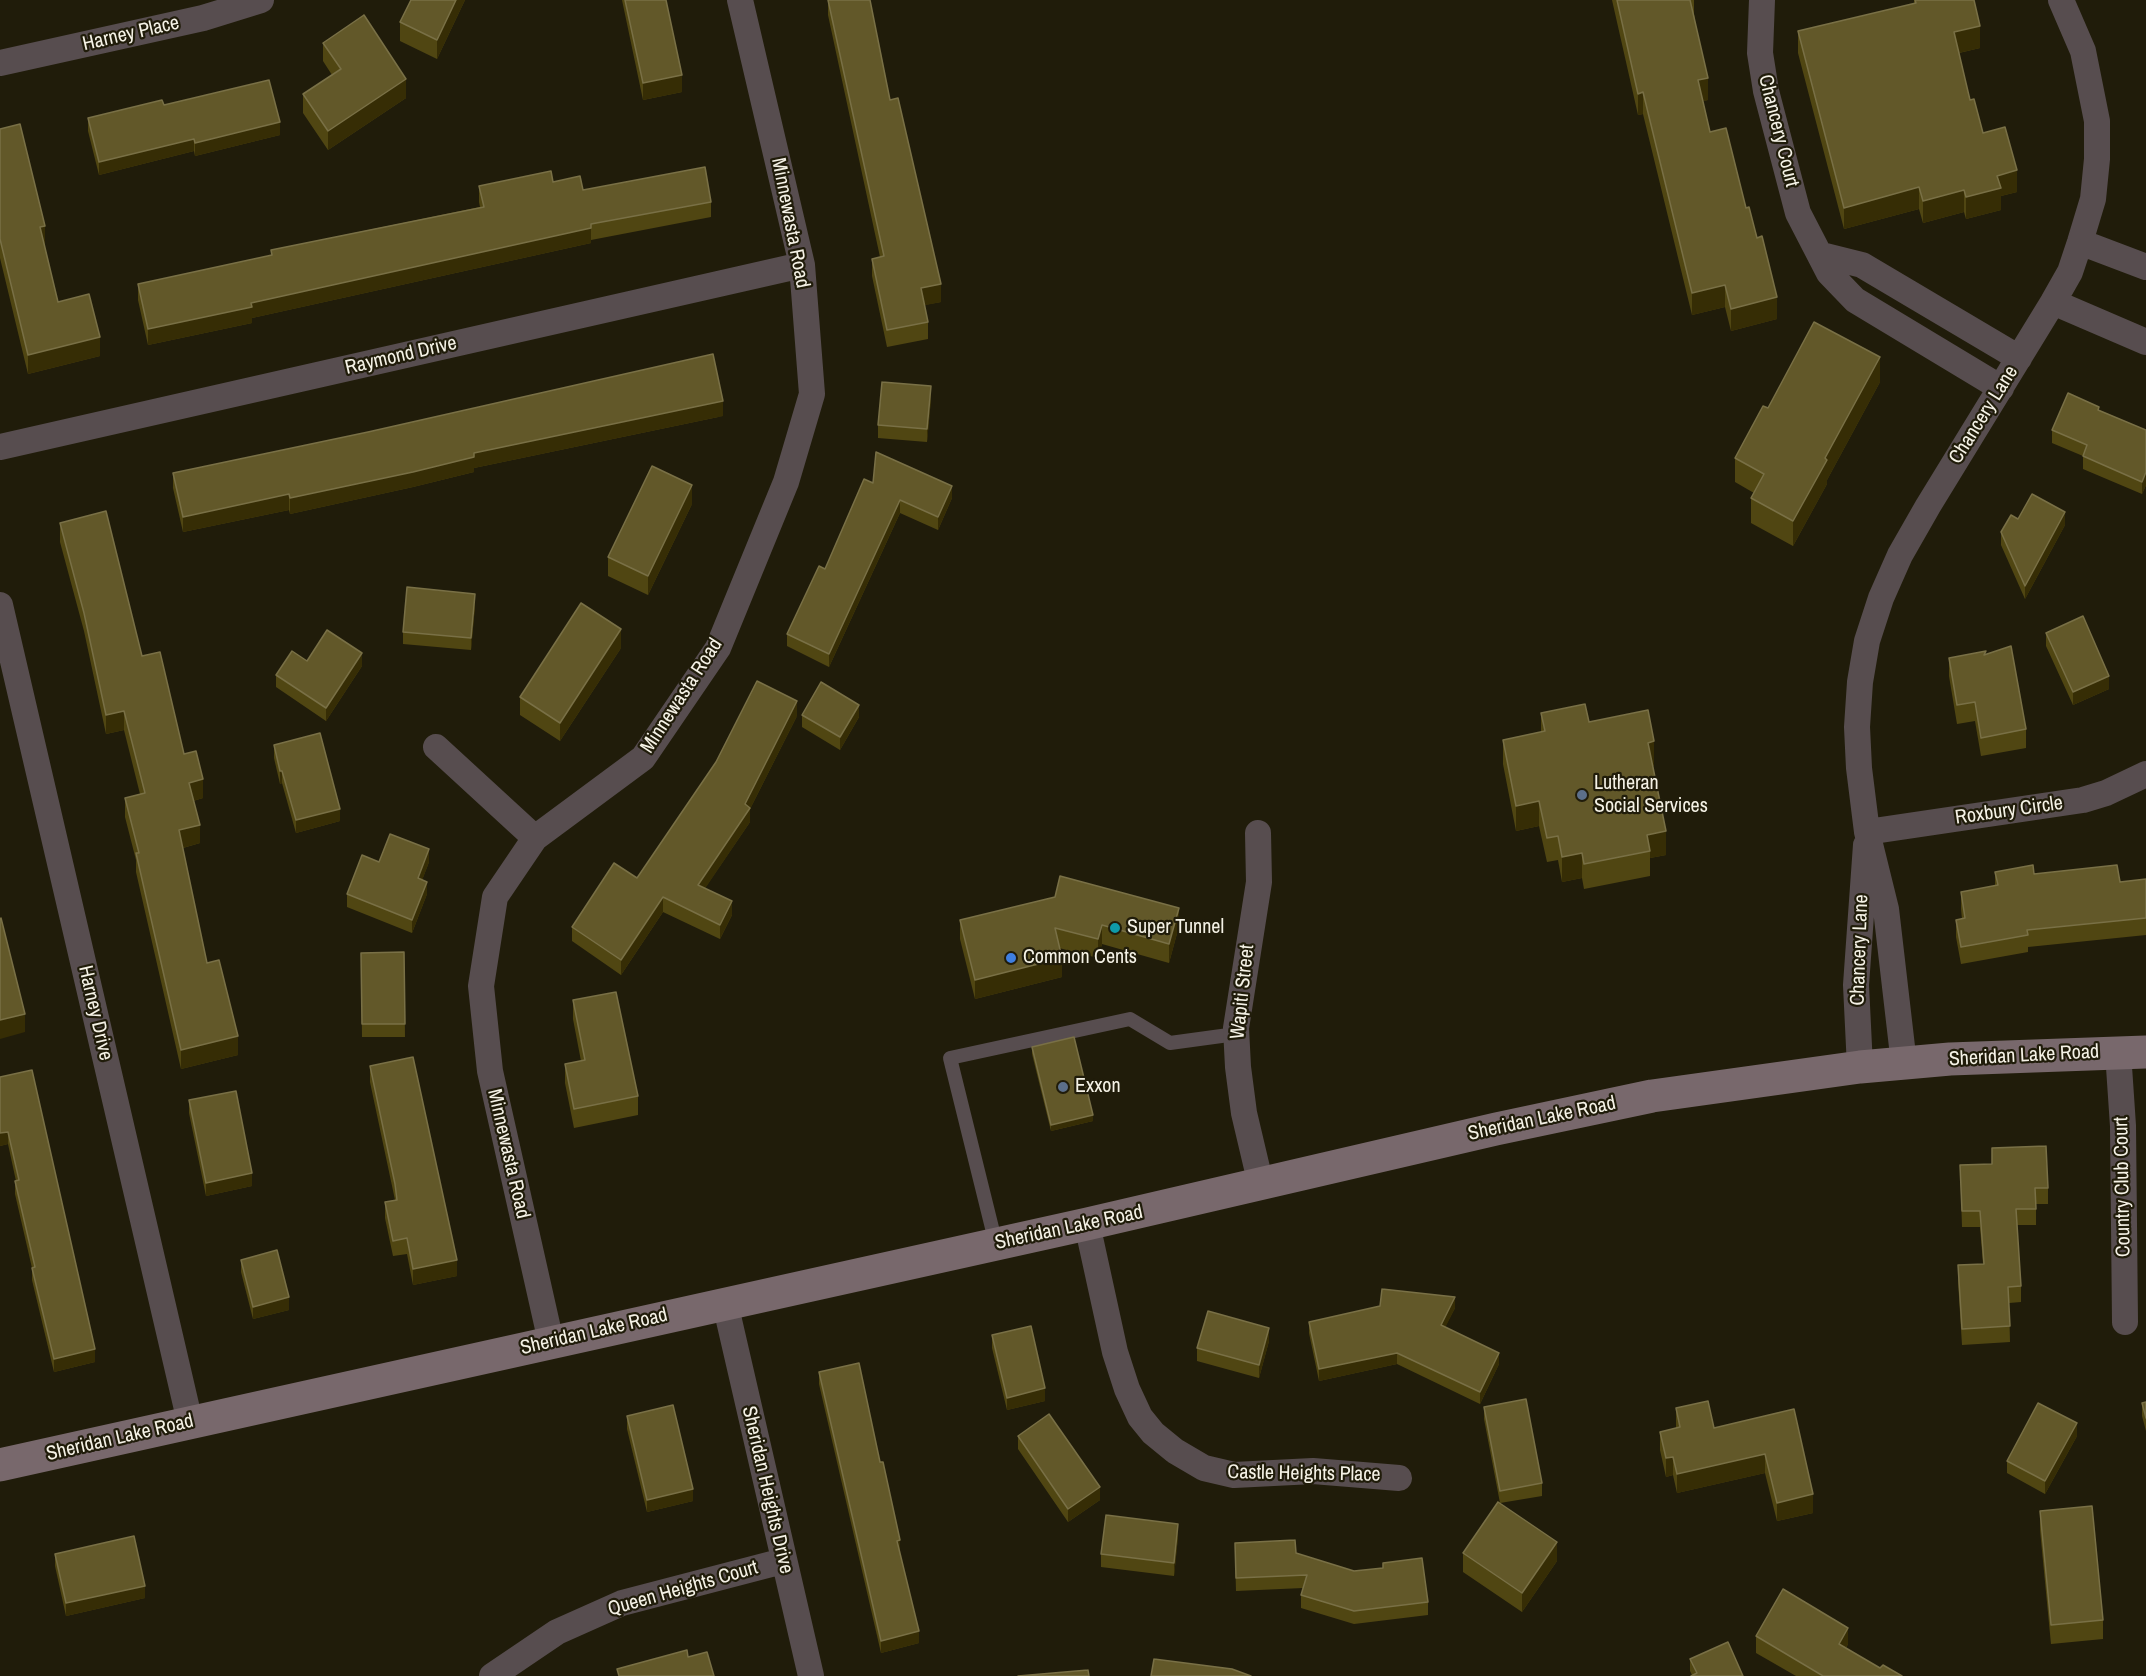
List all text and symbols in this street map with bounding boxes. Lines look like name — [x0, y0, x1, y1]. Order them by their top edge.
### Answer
street label: Harney Place — [80, 11, 182, 57]
street label: Chancery Court — [1752, 72, 1804, 190]
street label: Minnewasta Road — [766, 156, 814, 290]
street label: Raymond Drive — [343, 331, 459, 381]
street label: Chancery Lane — [1944, 361, 2024, 469]
street label: Minnewasta Road — [636, 634, 728, 758]
place label: Lutheran Social Services — [1594, 772, 1708, 819]
marker: Lutheran Social Services — [1575, 788, 1589, 802]
street label: Roxbury Circle — [1954, 792, 2064, 830]
street label: Chancery Lane — [1846, 894, 1874, 1006]
place label: Super Tunnel — [1127, 916, 1224, 940]
marker: Super Tunnel — [1108, 921, 1122, 935]
street label: Wapiti Street — [1226, 943, 1260, 1041]
place label: Common Cents — [1023, 946, 1137, 970]
marker: Common Cents — [1004, 951, 1018, 965]
street label: Harney Drive — [72, 963, 118, 1063]
street label: Sheridan Lake Road — [1948, 1040, 2100, 1072]
place label: Exxon — [1075, 1075, 1121, 1099]
marker: Exxon — [1056, 1080, 1070, 1094]
street label: Minnewasta Road — [481, 1087, 535, 1221]
street label: Sheridan Lake Road — [1466, 1092, 1618, 1146]
street label: Country Club Court — [2110, 1117, 2136, 1257]
street label: Sheridan Lake Road — [993, 1201, 1145, 1255]
street label: Sheridan Lake Road — [518, 1303, 670, 1361]
street label: Sheridan Heights Drive — [736, 1404, 798, 1576]
street label: Sheridan Lake Road — [44, 1409, 196, 1467]
street label: Castle Heights Place — [1227, 1461, 1381, 1487]
street label: Queen Heights Court — [605, 1556, 761, 1622]

